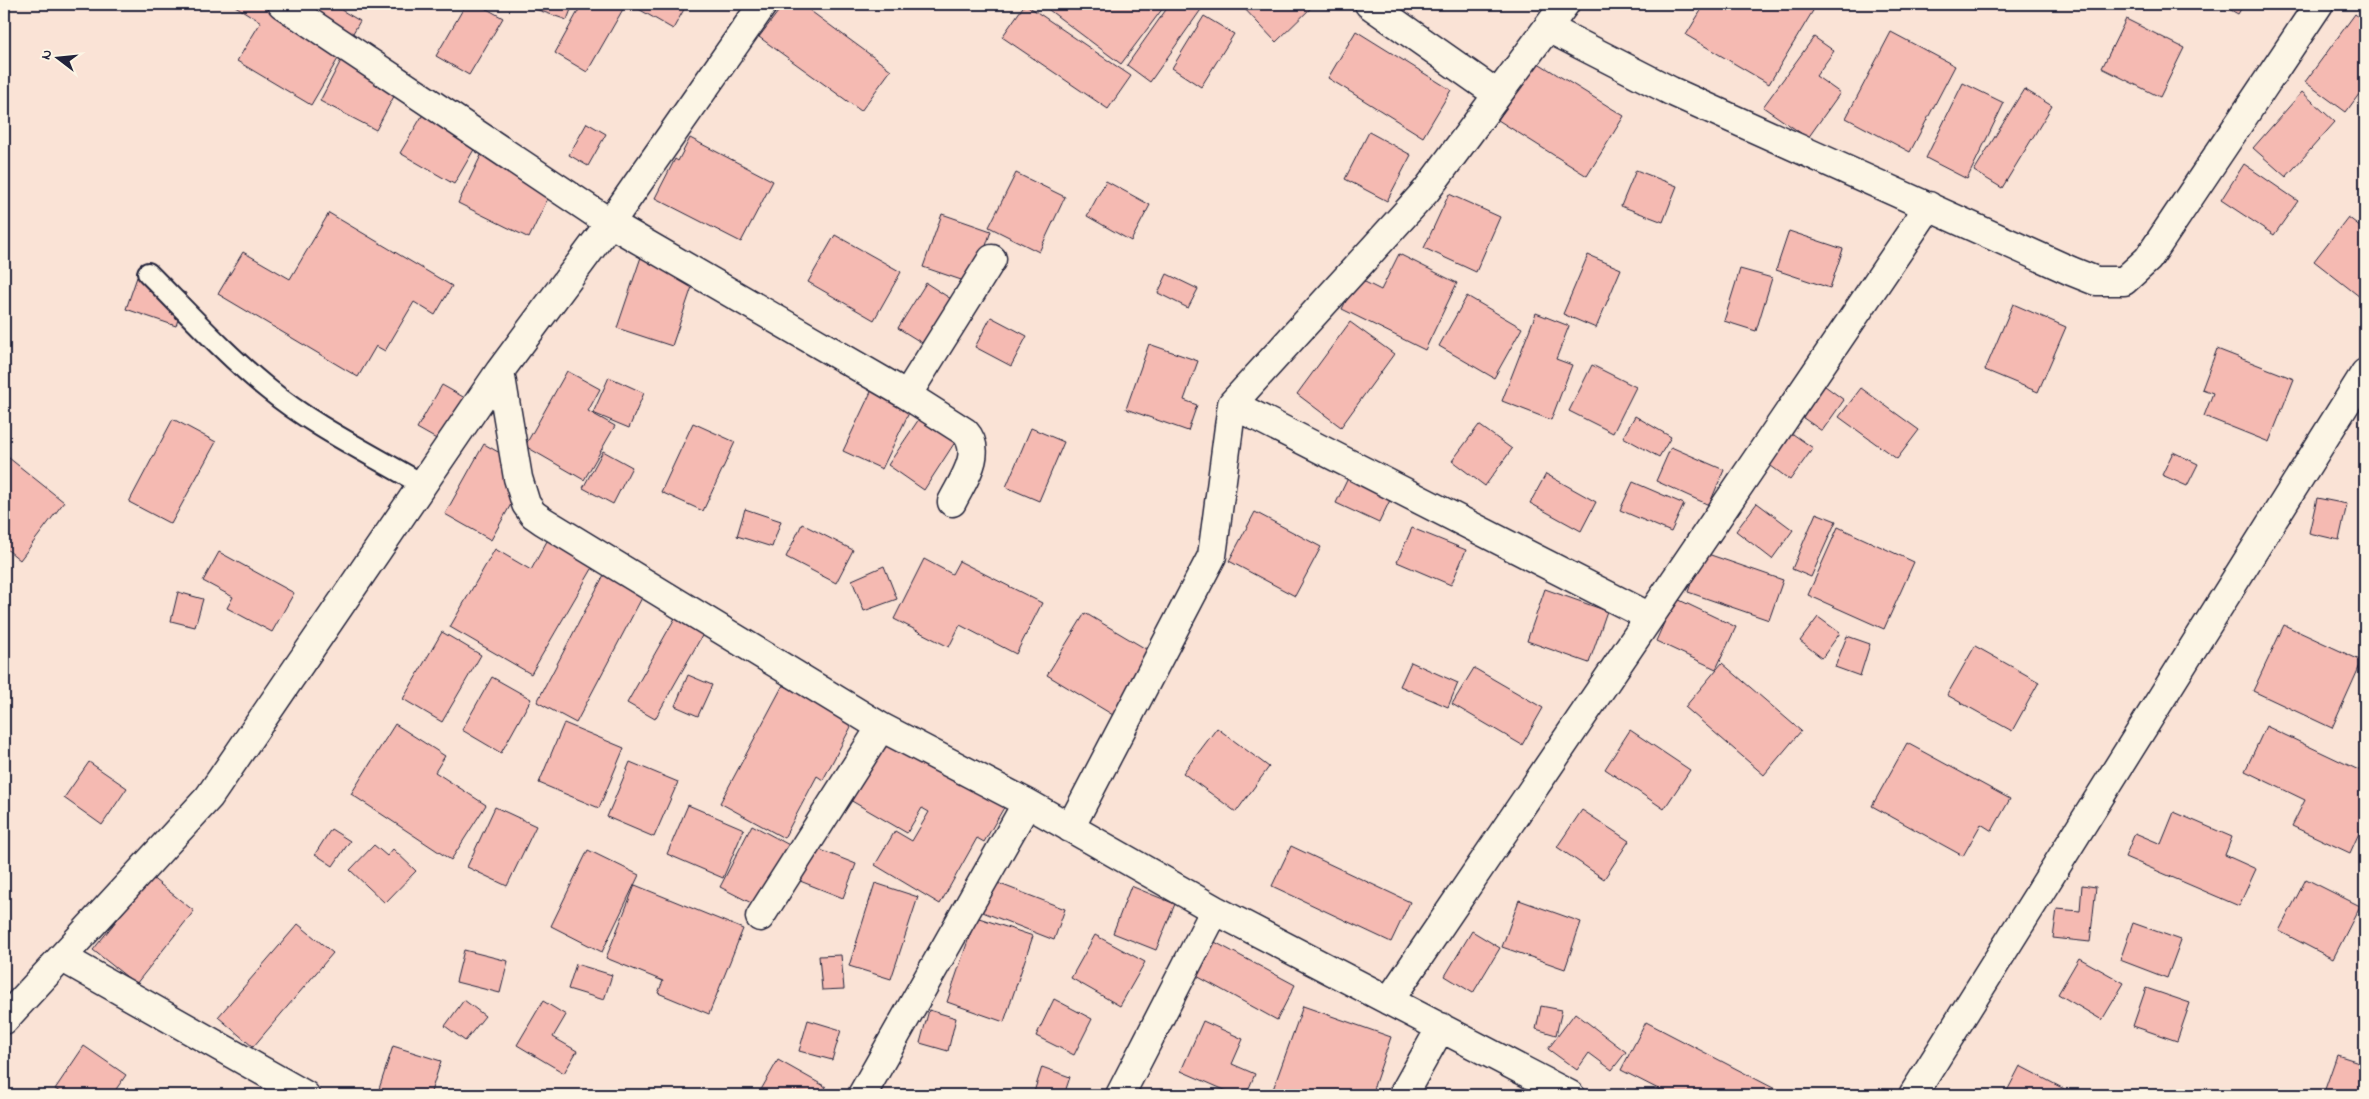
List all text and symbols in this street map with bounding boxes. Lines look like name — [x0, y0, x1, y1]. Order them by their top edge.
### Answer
north arrow — [32, 32, 82, 82]
text: N — [36, 47, 58, 62]

